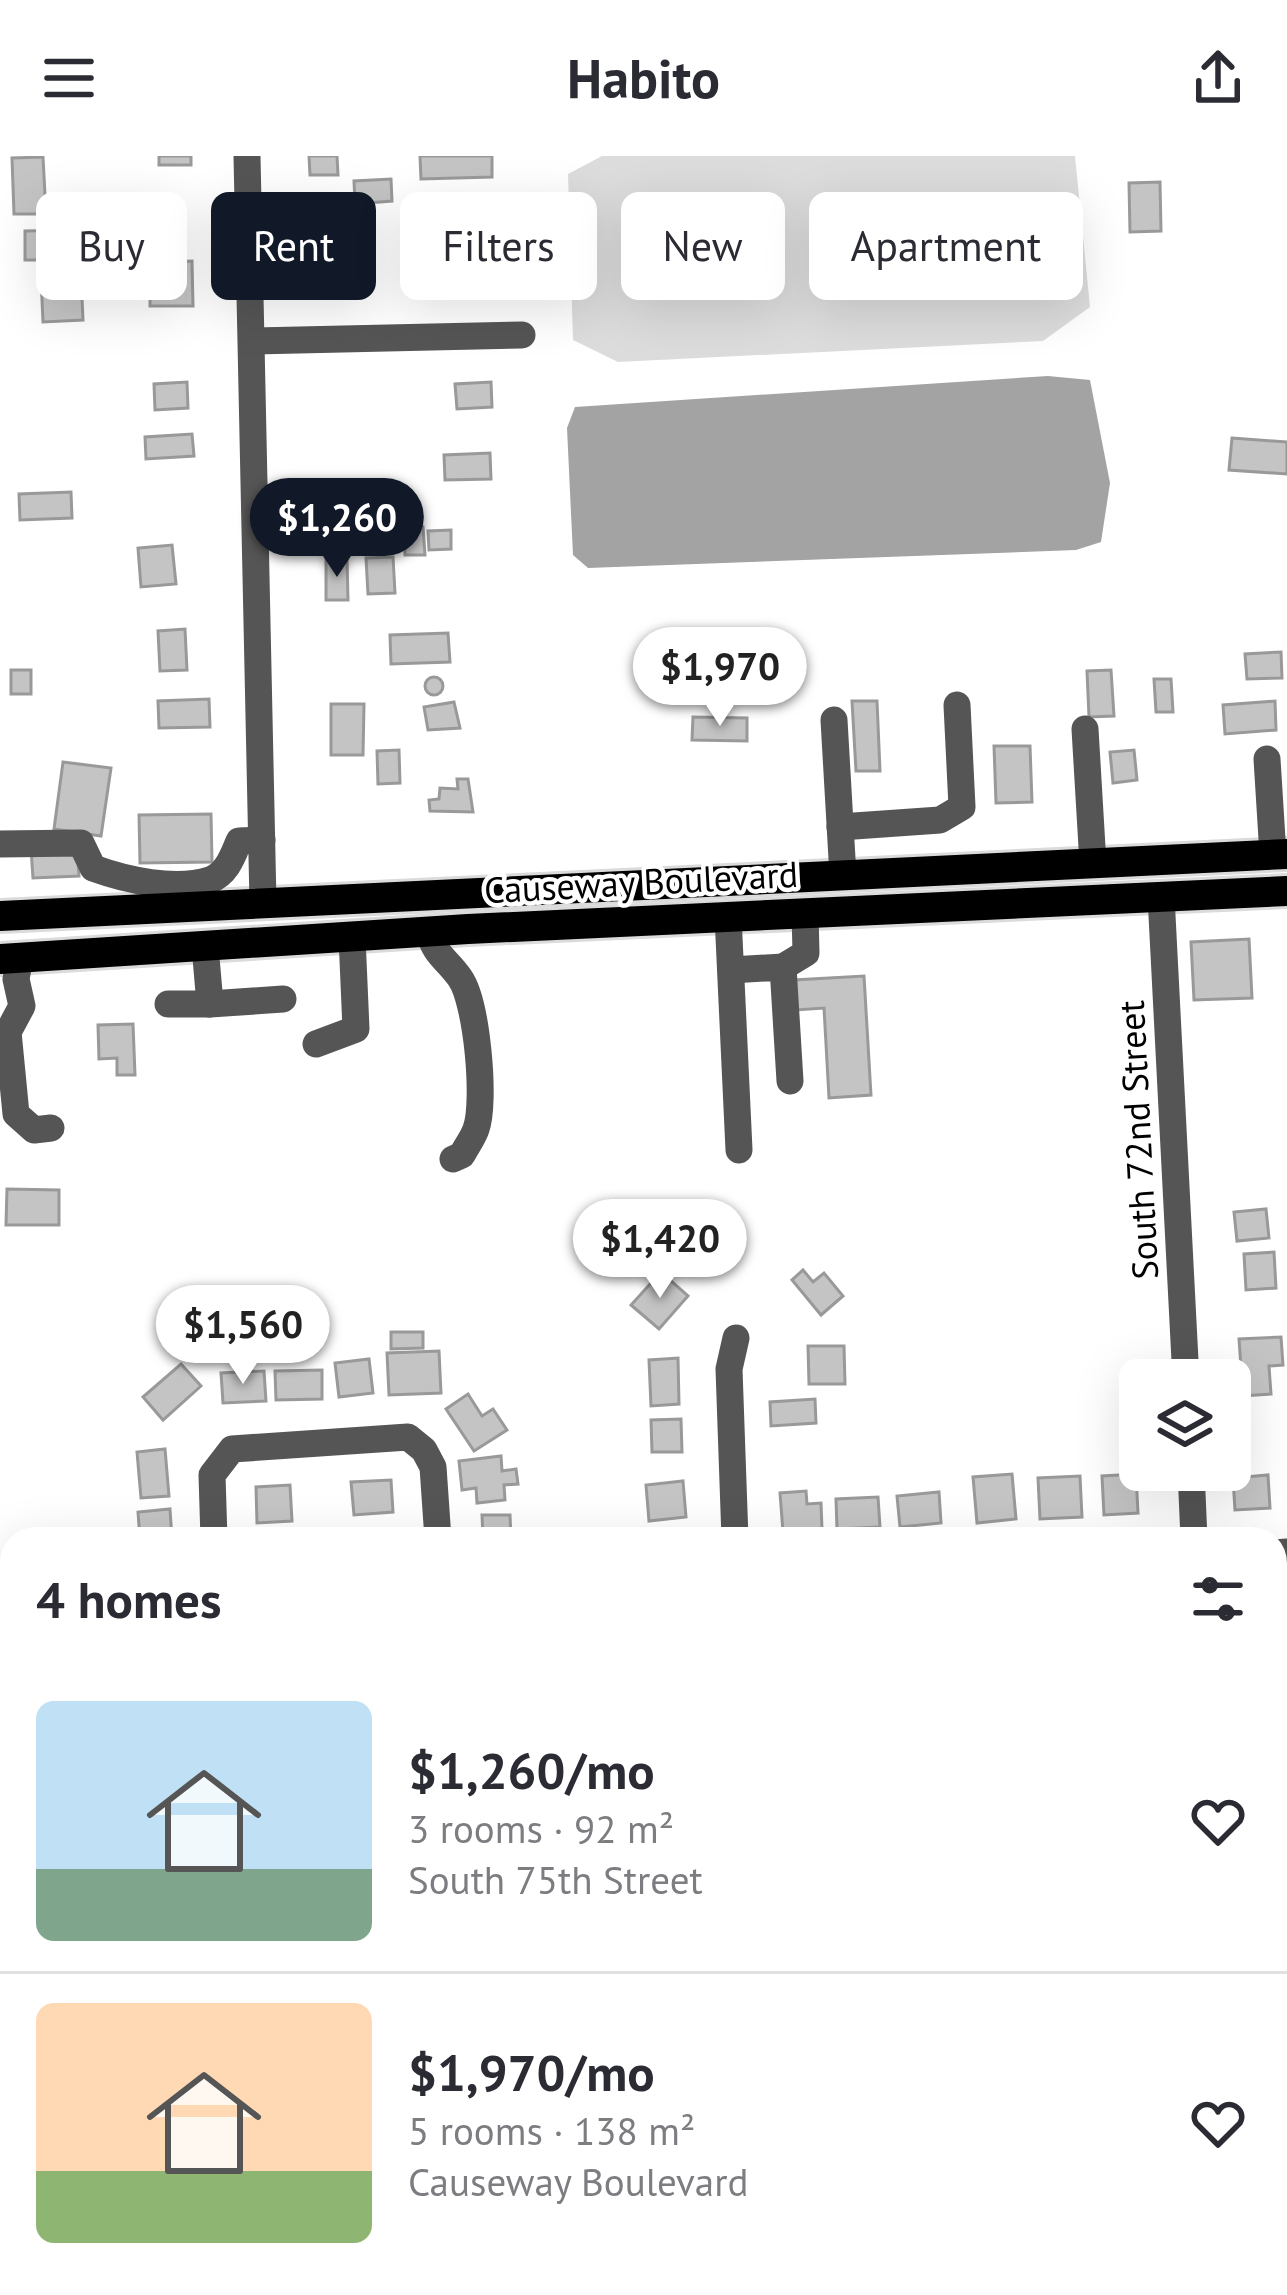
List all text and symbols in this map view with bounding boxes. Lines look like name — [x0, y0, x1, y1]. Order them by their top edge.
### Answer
text: Habito — [567, 43, 720, 113]
icon: menu — [36, 45, 102, 111]
icon: share — [1185, 45, 1251, 111]
chip: Buy — [36, 192, 187, 300]
chip: Rent — [211, 192, 376, 300]
chip: Filters — [400, 192, 597, 300]
chip: New — [621, 192, 785, 300]
chip: Apartment — [809, 192, 1083, 300]
pin: $1,260 — [239, 478, 435, 580]
text: $1,260 — [277, 491, 397, 542]
pin: $1,970 — [622, 627, 818, 729]
text: $1,970 — [660, 640, 780, 691]
street label: Causeway Boulevard — [483, 850, 799, 913]
street label: South 72nd Street — [1107, 999, 1168, 1281]
pin: $1,420 — [562, 1199, 758, 1301]
text: $1,420 — [600, 1212, 720, 1263]
pin: $1,560 — [145, 1285, 341, 1387]
text: $1,560 — [183, 1298, 303, 1349]
map controls — [1119, 1359, 1251, 1491]
button: layers — [1119, 1359, 1251, 1491]
text: 4 homes — [36, 1566, 222, 1632]
icon: filters — [1185, 1566, 1251, 1632]
text: $1,260/mo — [408, 1737, 655, 1803]
icon: home — [132, 1749, 276, 1893]
icon: heart — [1185, 1788, 1251, 1854]
text: 3 rooms · 92 m² — [408, 1803, 674, 1854]
text: South 75th Street — [408, 1854, 703, 1905]
text: $1,970/mo — [408, 2039, 655, 2105]
icon: home — [132, 2051, 276, 2195]
icon: heart — [1185, 2090, 1251, 2156]
text: 5 rooms · 138 m² — [408, 2105, 695, 2156]
text: Causeway Boulevard — [408, 2156, 748, 2207]

